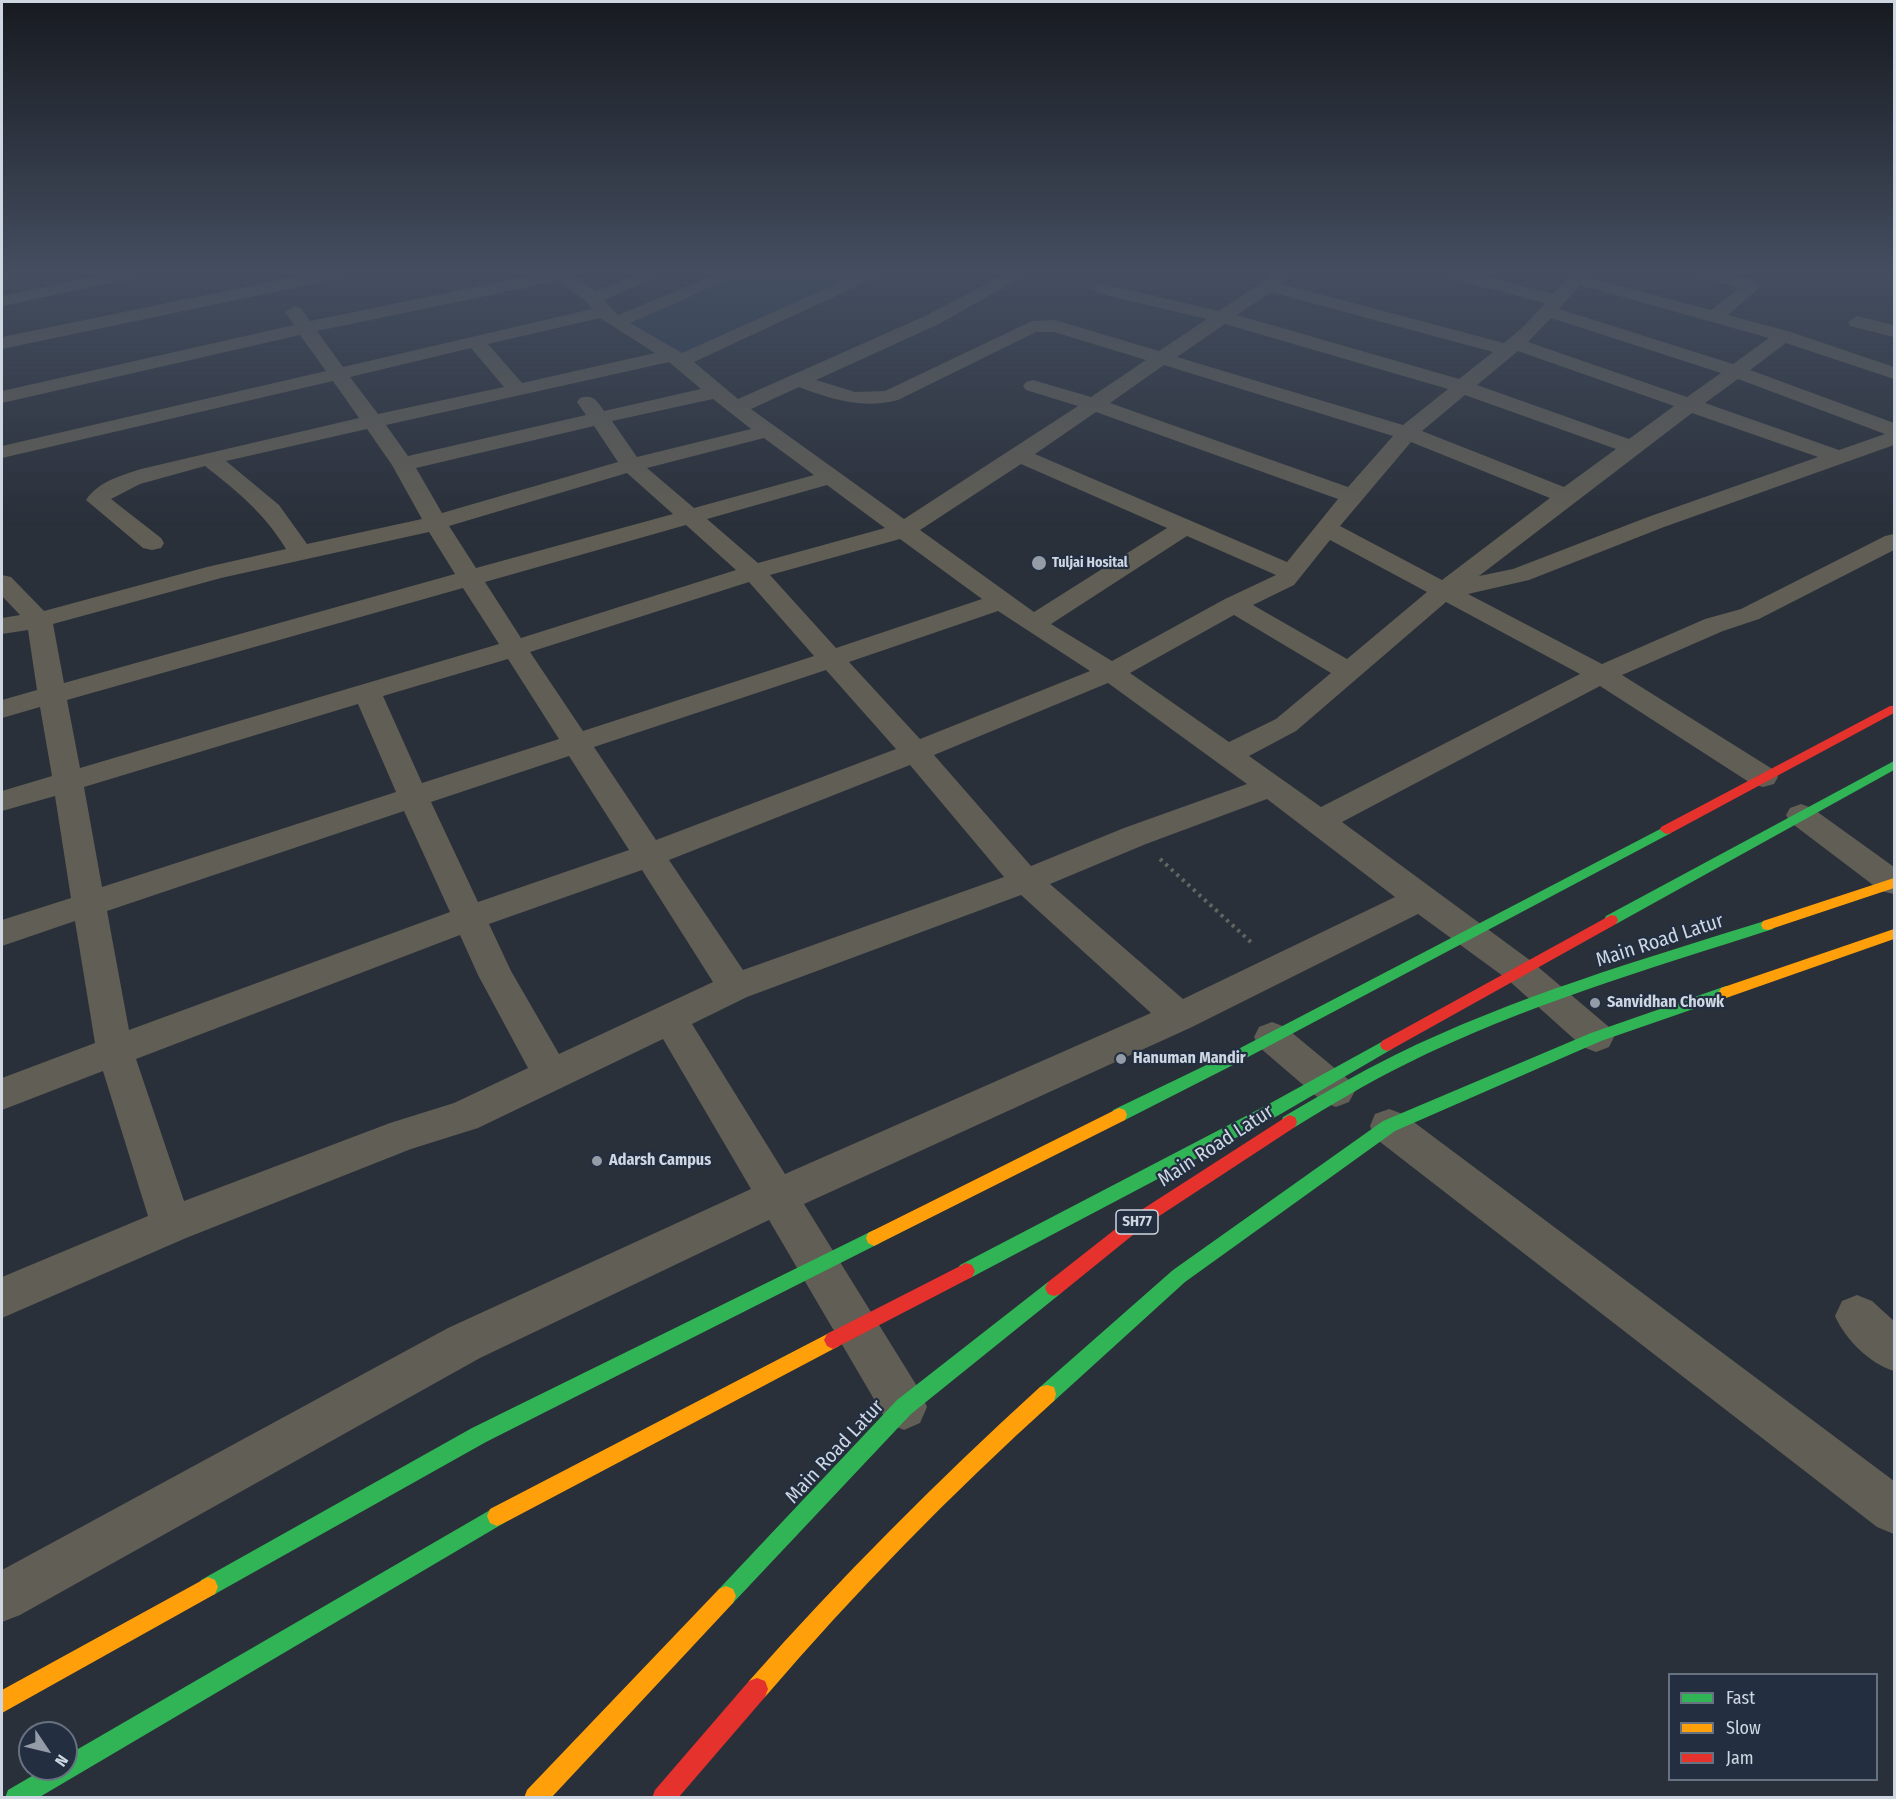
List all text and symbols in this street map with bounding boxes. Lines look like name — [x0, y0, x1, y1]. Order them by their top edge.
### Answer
marker: Tuljai Hosital — [1030, 554, 1048, 572]
place label: Tuljai Hosital — [1052, 555, 1128, 571]
street label: Main Road Latur — [1593, 909, 1727, 973]
place label: Sanvidhan Chowk — [1607, 993, 1724, 1013]
marker: Sanvidhan Chowk — [1588, 996, 1602, 1010]
place label: Hanuman Mandir — [1133, 1049, 1246, 1069]
marker: Hanuman Mandir — [1114, 1052, 1128, 1066]
street label: Main Road Latur — [1154, 1100, 1278, 1192]
place label: Adarsh Campus — [609, 1151, 711, 1171]
marker: Adarsh Campus — [590, 1154, 604, 1168]
road number: SH77 — [1116, 1210, 1158, 1234]
street label: Main Road Latur — [781, 1395, 889, 1509]
legend — [1668, 1673, 1878, 1781]
text: Fast — [1726, 1687, 1755, 1709]
text: Slow — [1726, 1717, 1761, 1739]
north arrow — [18, 1721, 78, 1781]
text: Jam — [1726, 1747, 1754, 1769]
text: N — [51, 1751, 72, 1770]

